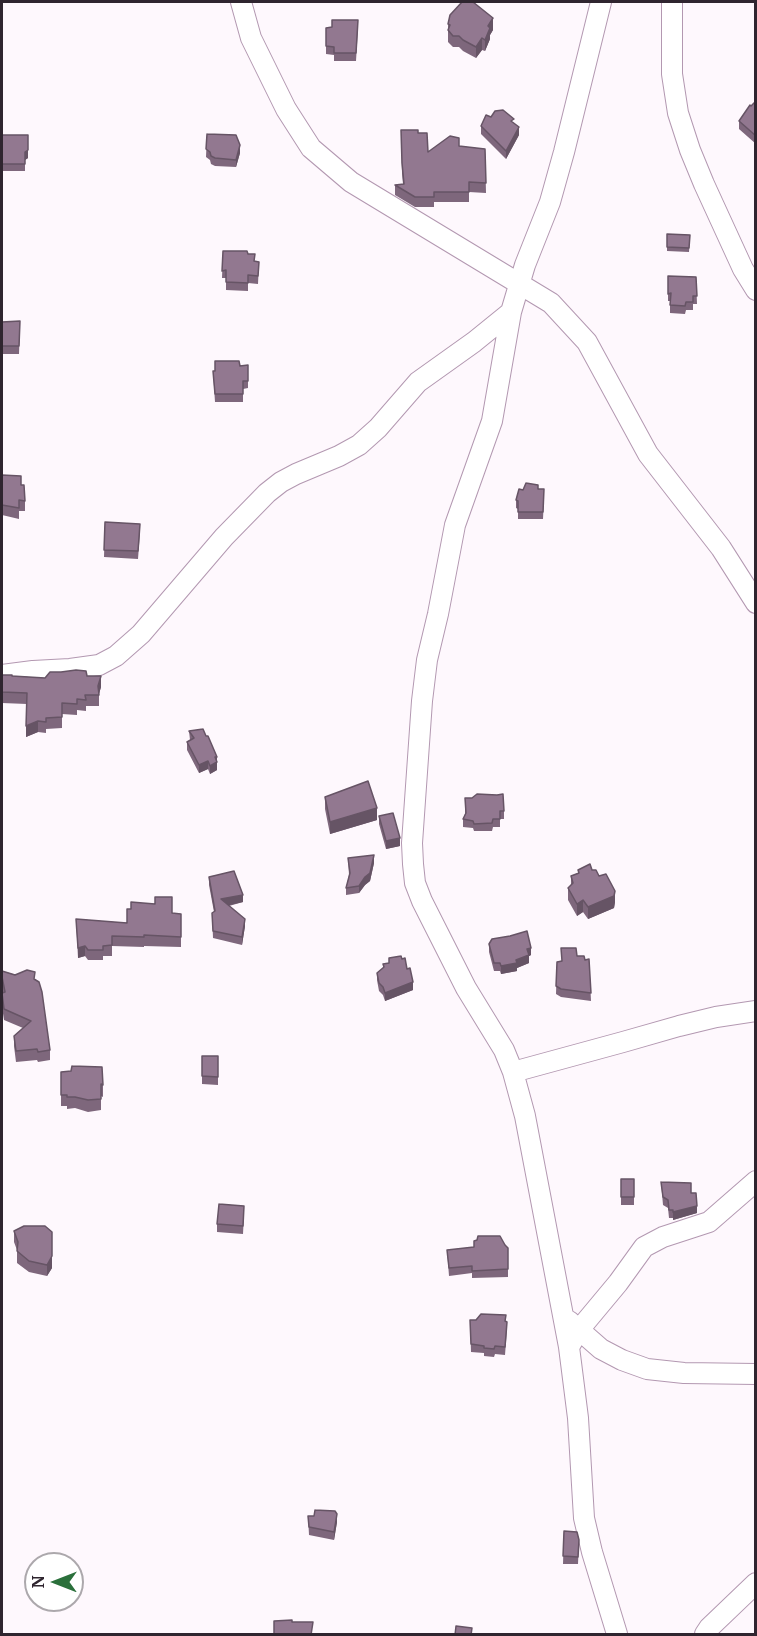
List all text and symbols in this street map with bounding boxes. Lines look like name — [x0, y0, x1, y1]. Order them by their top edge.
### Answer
north arrow — [24, 1552, 84, 1612]
text: N — [28, 1576, 48, 1588]

